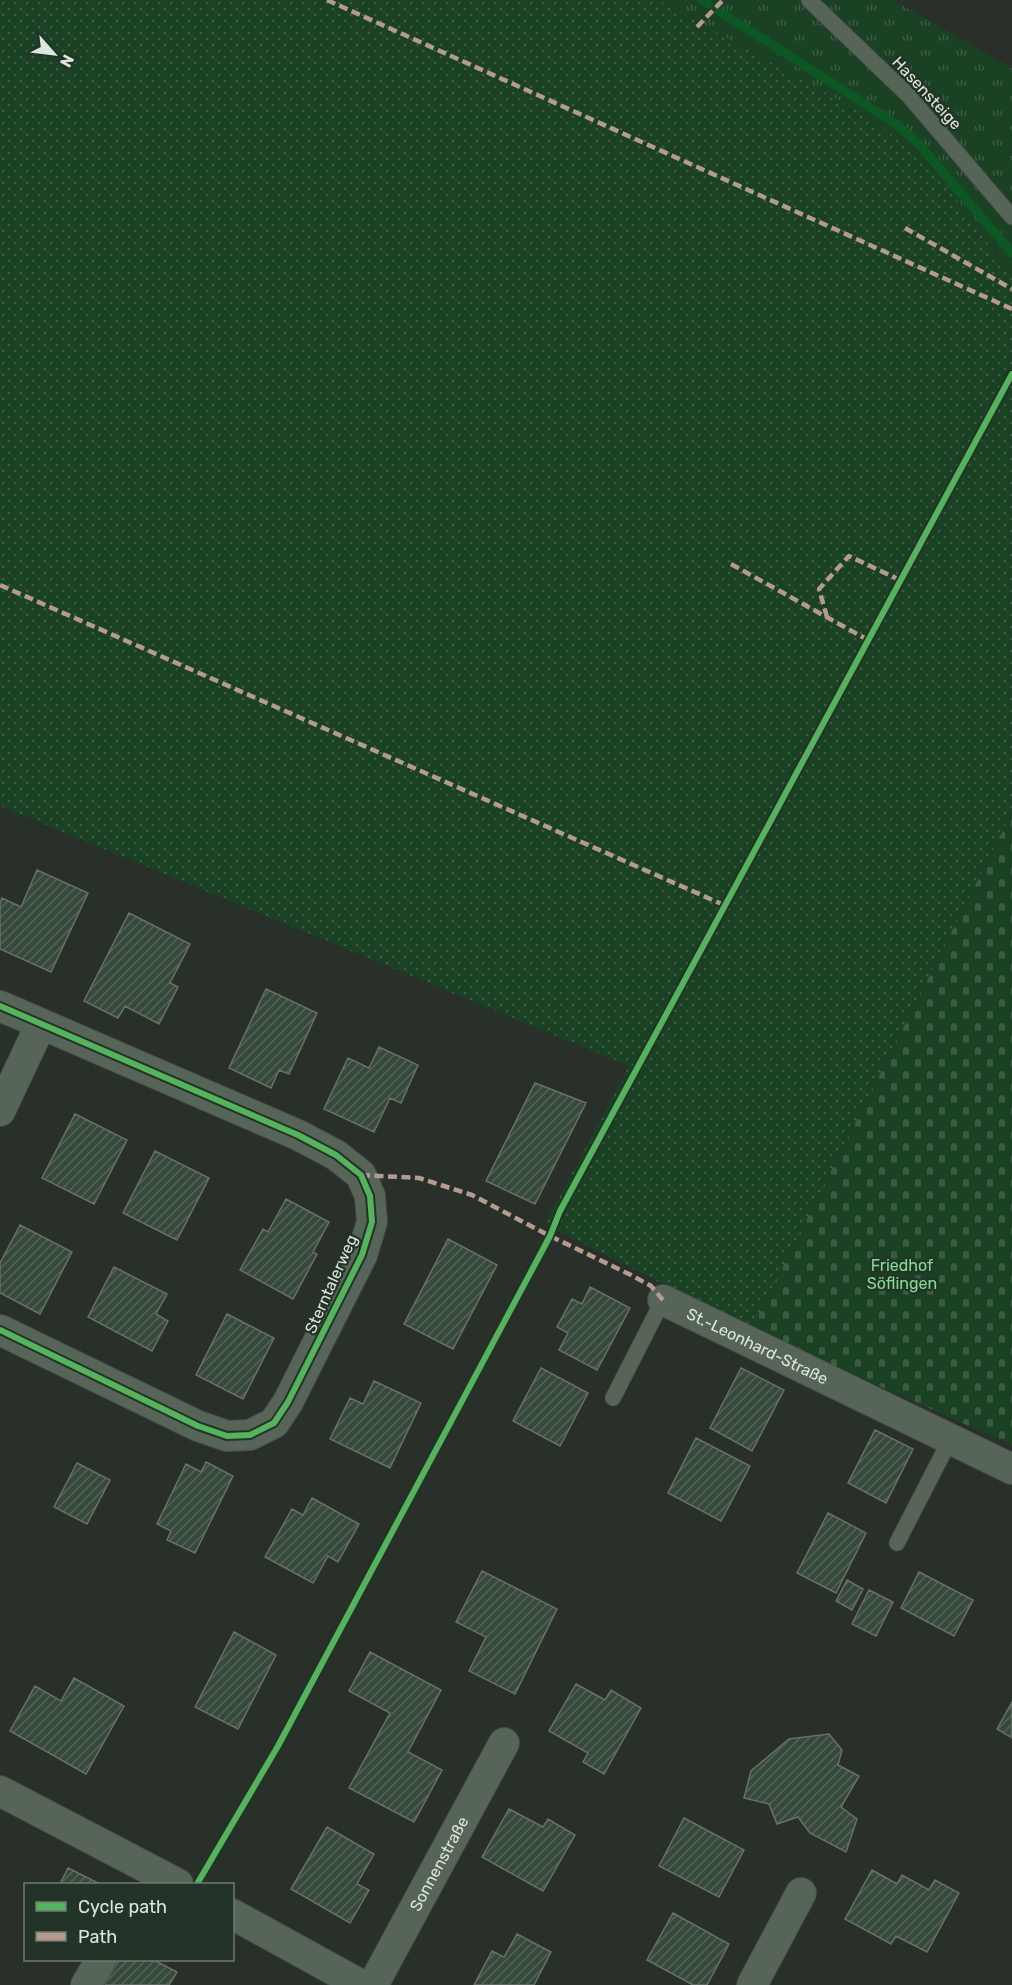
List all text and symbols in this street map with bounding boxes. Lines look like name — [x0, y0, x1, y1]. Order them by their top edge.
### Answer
north arrow — [24, 24, 84, 84]
text: N — [56, 51, 78, 70]
street label: Hasensteige — [888, 53, 966, 133]
street label: Sterntalerweg — [301, 1232, 361, 1336]
park label: Friedhof Söflingen — [867, 1256, 937, 1293]
street label: St.-Leonhard-Straße — [684, 1303, 831, 1388]
street label: Sonnenstraße — [405, 1813, 472, 1914]
legend — [24, 1883, 234, 1961]
text: Cycle path — [78, 1896, 167, 1918]
text: Path — [78, 1926, 117, 1948]

